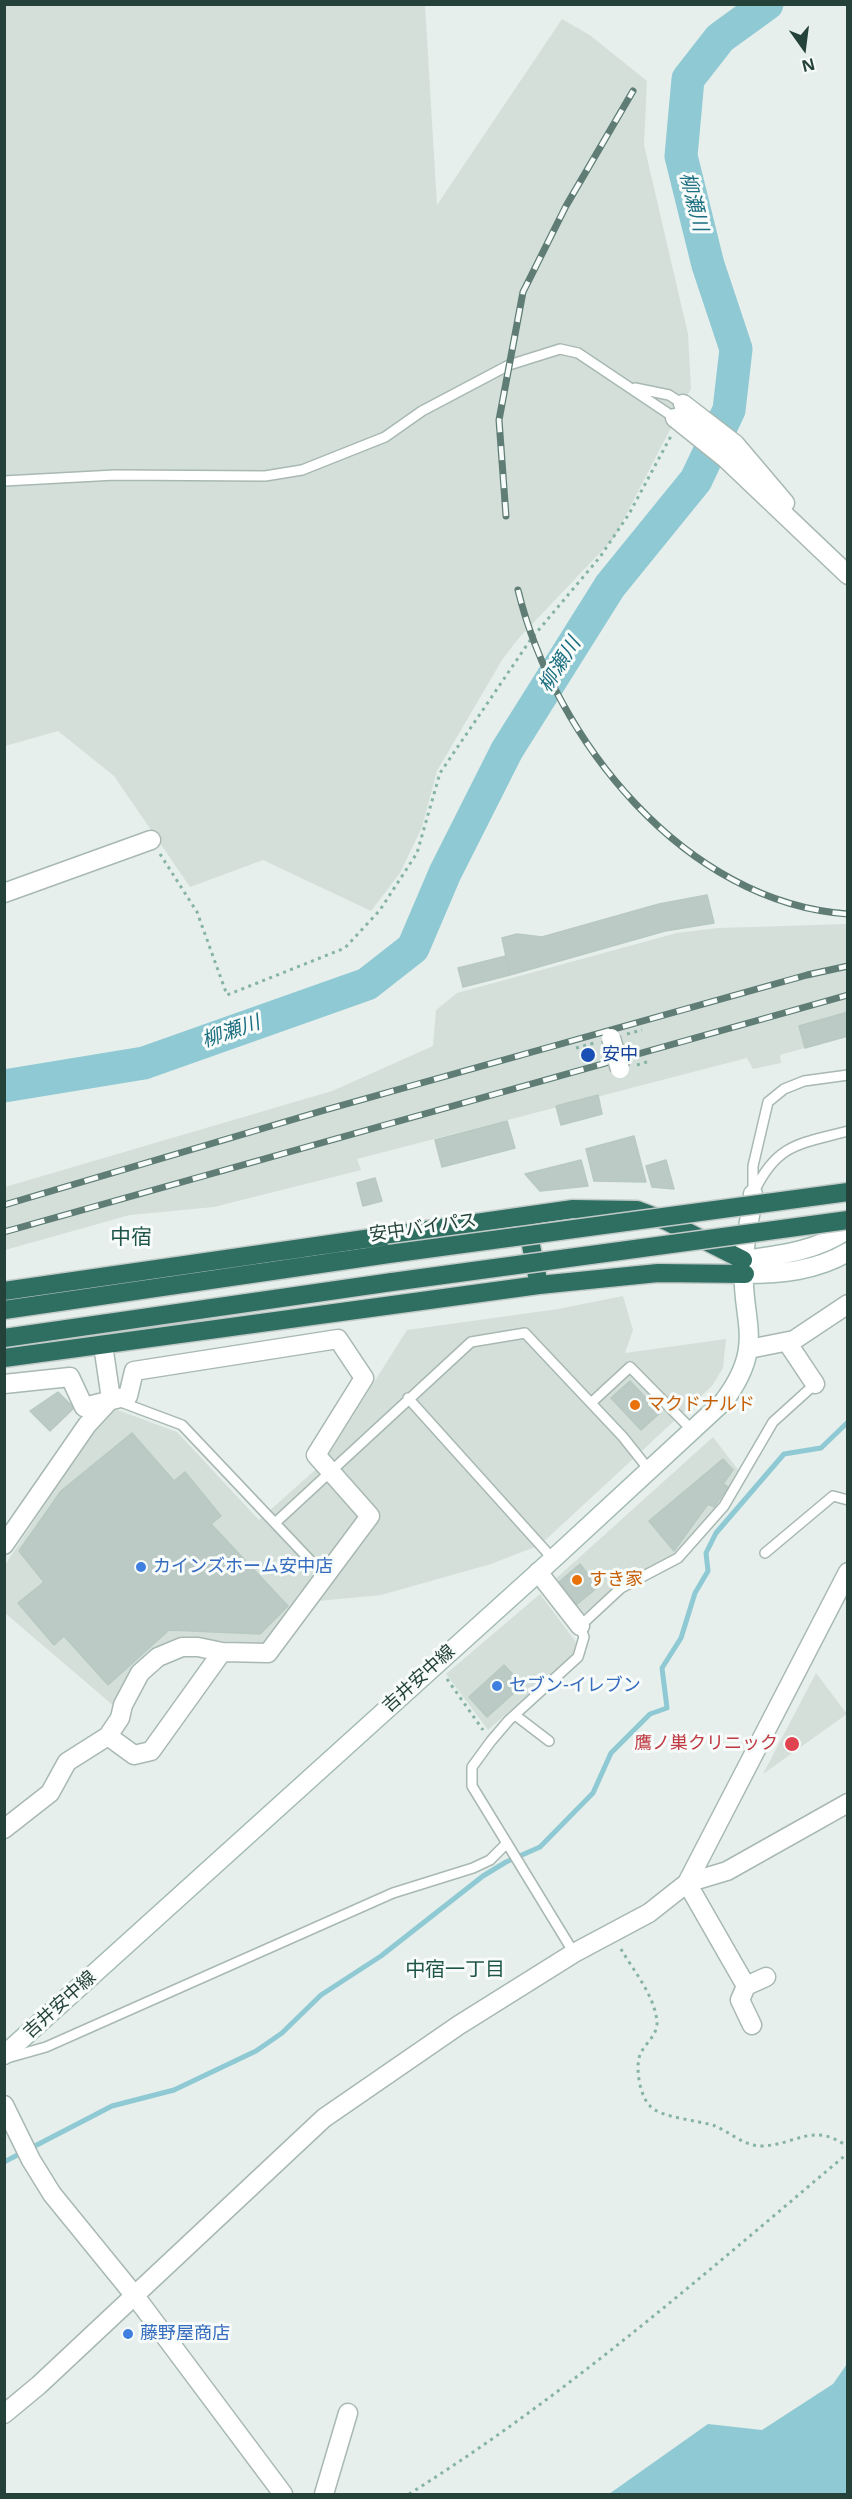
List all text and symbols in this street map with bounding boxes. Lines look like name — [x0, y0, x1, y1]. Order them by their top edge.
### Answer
north arrow — [774, 18, 834, 78]
text: N — [799, 53, 817, 78]
water label: 柳瀬川 — [674, 170, 712, 234]
water label: 柳瀬川 — [534, 633, 586, 697]
water label: 柳瀬川 — [199, 1011, 263, 1053]
place label: 安中 — [602, 1044, 638, 1066]
marker: 安中 — [579, 1046, 597, 1064]
street label: 安中バイパス — [368, 1210, 478, 1246]
district label: 中宿 — [110, 1225, 152, 1251]
place label: マクドナルド — [647, 1394, 755, 1416]
marker: マクドナルド — [628, 1398, 642, 1412]
place label: カインズホーム安中店 — [153, 1556, 333, 1578]
marker: カインズホーム安中店 — [134, 1560, 148, 1574]
place label: すき家 — [589, 1569, 643, 1591]
marker: すき家 — [570, 1573, 584, 1587]
street label: 吉井安中線 — [378, 1641, 460, 1717]
place label: セブン-イレブン — [509, 1675, 641, 1697]
marker: セブン-イレブン — [490, 1679, 504, 1693]
place label: 鷹ノ巣クリニック — [634, 1733, 778, 1755]
marker: 鷹ノ巣クリニック — [783, 1735, 801, 1753]
district label: 中宿一丁目 — [405, 1958, 505, 1982]
street label: 吉井安中線 — [19, 1967, 101, 2043]
place label: 藤野屋商店 — [140, 2323, 230, 2345]
marker: 藤野屋商店 — [121, 2327, 135, 2341]

